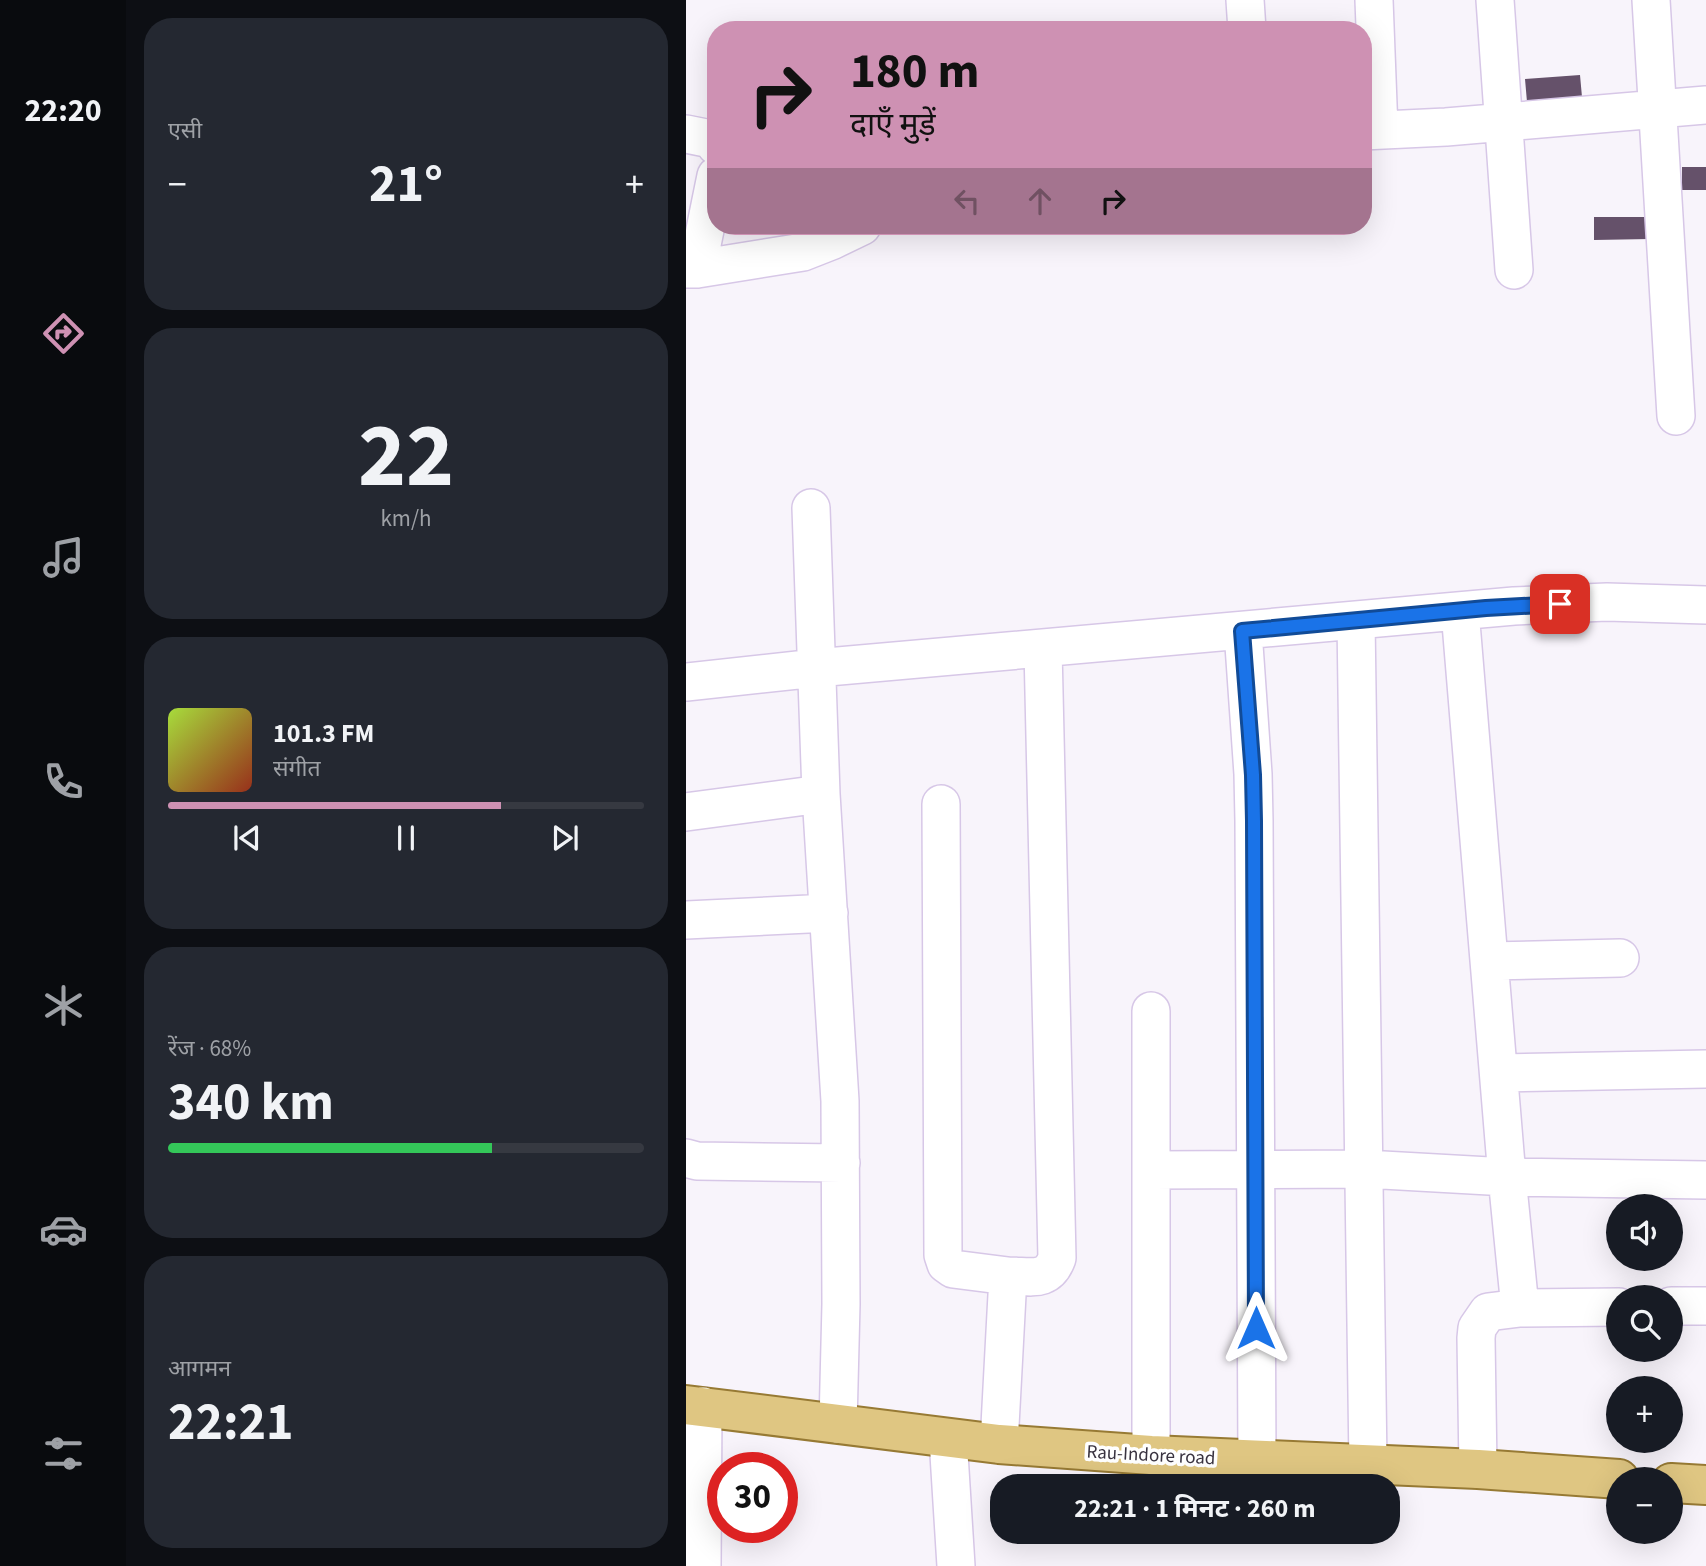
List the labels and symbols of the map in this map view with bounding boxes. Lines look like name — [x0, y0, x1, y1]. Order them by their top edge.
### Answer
pin — [1530, 574, 1590, 634]
position arrow — [1219, 1291, 1293, 1365]
street label: Rau-Indore road — [1086, 1439, 1216, 1472]
speed limit sign: 30 — [707, 1452, 798, 1543]

